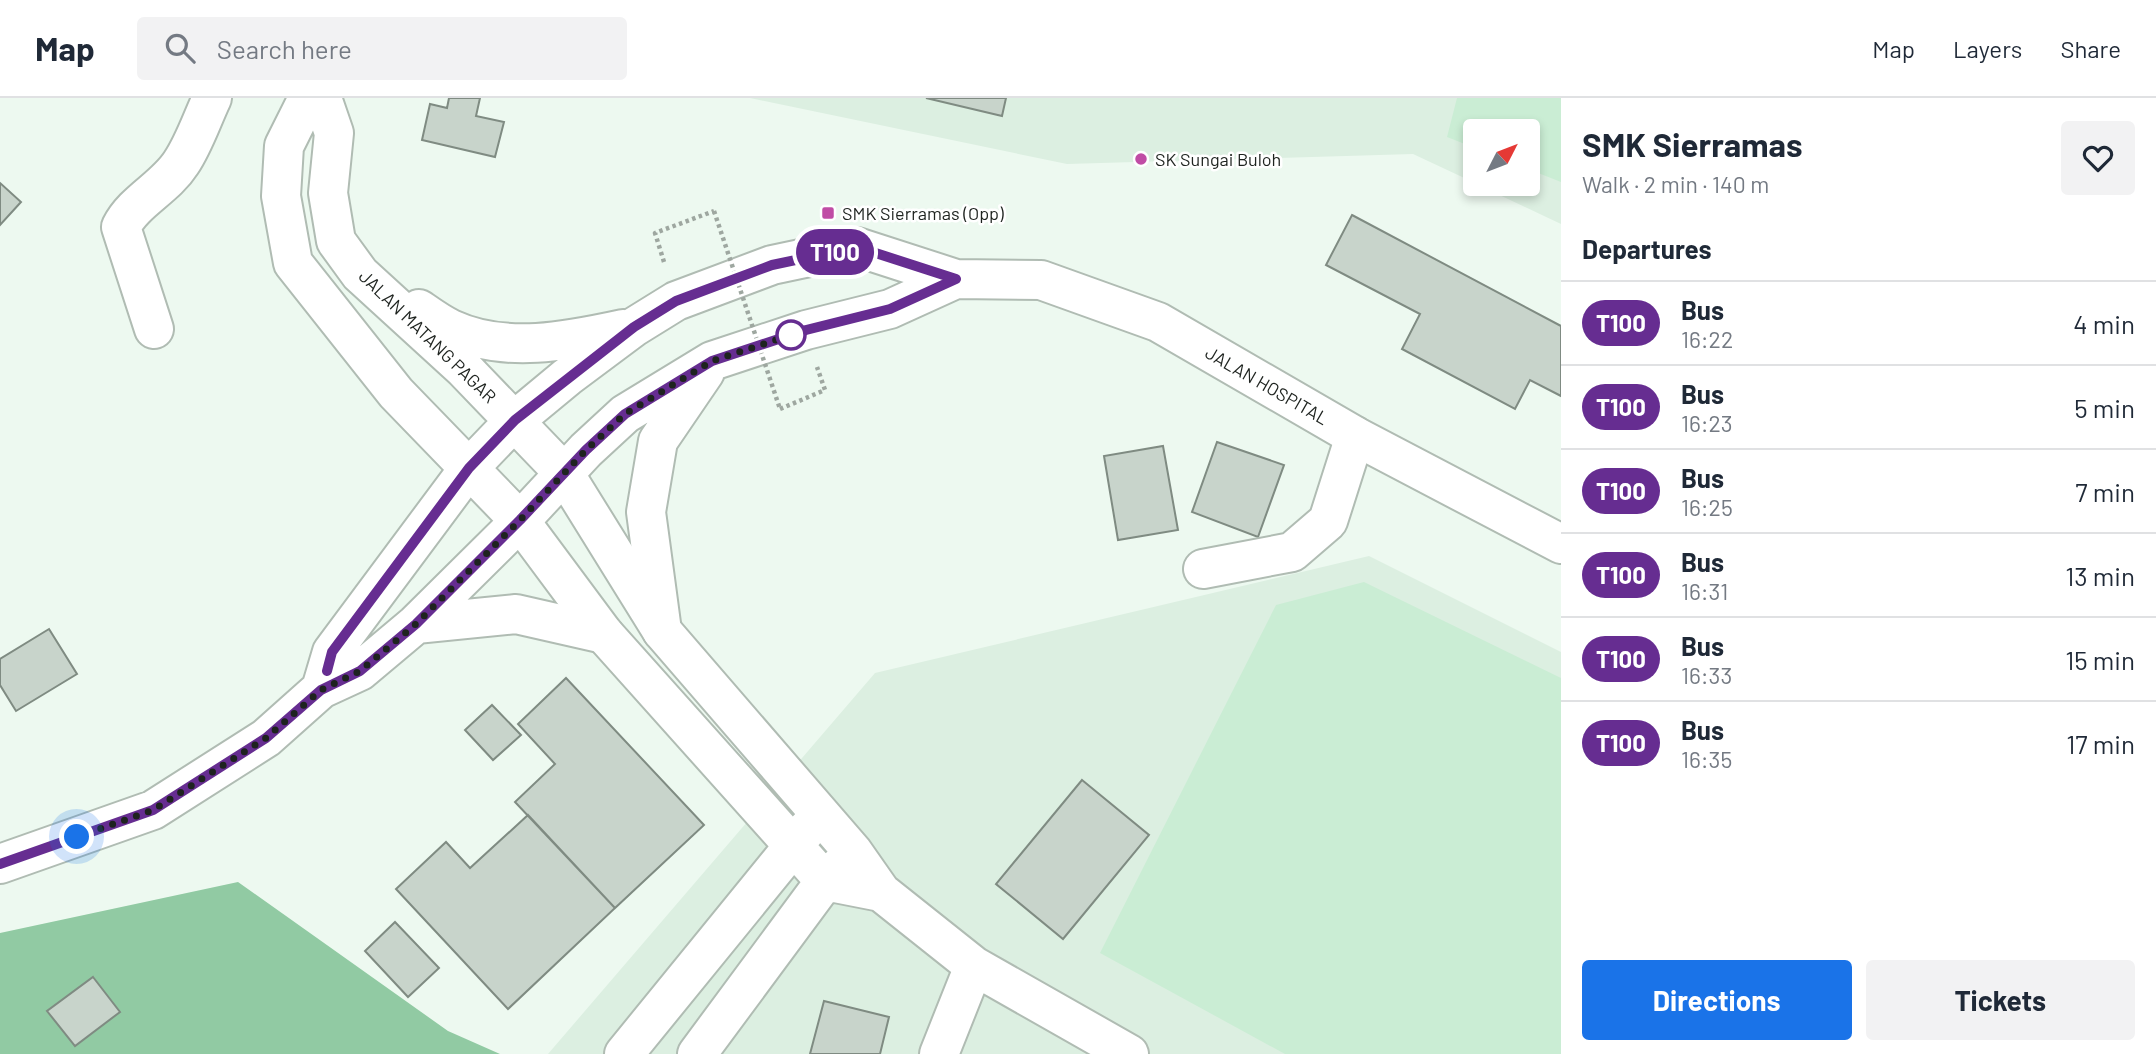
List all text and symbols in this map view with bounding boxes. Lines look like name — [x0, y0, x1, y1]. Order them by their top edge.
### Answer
search box — [137, 17, 627, 80]
text: Map — [35, 28, 95, 68]
icon: search — [161, 29, 199, 67]
text: Search here — [217, 33, 352, 64]
text: Map — [1872, 34, 1915, 63]
text: Layers — [1953, 34, 2022, 63]
text: Share — [2060, 34, 2121, 63]
north arrow — [1463, 119, 1540, 196]
map controls — [1463, 119, 1540, 196]
button: heart — [2061, 121, 2135, 195]
text: SMK Sierramas — [1582, 124, 1803, 164]
place label: SK Sungai Buloh — [1155, 148, 1281, 170]
marker: SK Sungai Buloh — [1133, 151, 1149, 167]
text: Walk · 2 min · 140 m — [1582, 170, 1769, 198]
place label: SMK Sierramas (Opp) — [842, 202, 1004, 224]
marker: SMK Sierramas (Opp) — [820, 205, 836, 221]
line badge: T100 — [786, 229, 884, 275]
text: Departures — [1582, 233, 1712, 264]
text: T100 — [810, 237, 860, 266]
street label: JALAN MATANG PAGAR — [355, 265, 501, 407]
text: Bus — [1681, 294, 1724, 325]
text: T100 — [1596, 308, 1646, 337]
text: 4 min — [2073, 308, 2135, 339]
unlabelled marker — [776, 320, 806, 350]
text: 16:22 — [1681, 325, 1733, 353]
street label: JALAN HOSPITAL — [1202, 341, 1332, 429]
text: Bus — [1681, 378, 1724, 409]
text: T100 — [1596, 392, 1646, 421]
text: 5 min — [2074, 392, 2135, 423]
text: 16:23 — [1681, 409, 1733, 437]
text: Bus — [1681, 462, 1724, 493]
text: T100 — [1596, 476, 1646, 505]
text: 7 min — [2075, 476, 2135, 507]
text: 16:25 — [1681, 493, 1733, 521]
text: Bus — [1681, 546, 1724, 577]
text: T100 — [1596, 560, 1646, 589]
text: 13 min — [2065, 560, 2135, 591]
text: 16:31 — [1681, 577, 1728, 605]
text: Bus — [1681, 630, 1724, 661]
text: T100 — [1596, 644, 1646, 673]
text: 15 min — [2065, 644, 2135, 675]
text: 16:33 — [1681, 661, 1732, 689]
text: Bus — [1681, 714, 1724, 745]
text: T100 — [1596, 728, 1646, 757]
text: 17 min — [2066, 728, 2135, 759]
text: 16:35 — [1681, 745, 1732, 773]
your location — [59, 819, 94, 854]
button: Directions — [1582, 960, 1852, 1040]
button: Tickets — [1866, 960, 2135, 1040]

